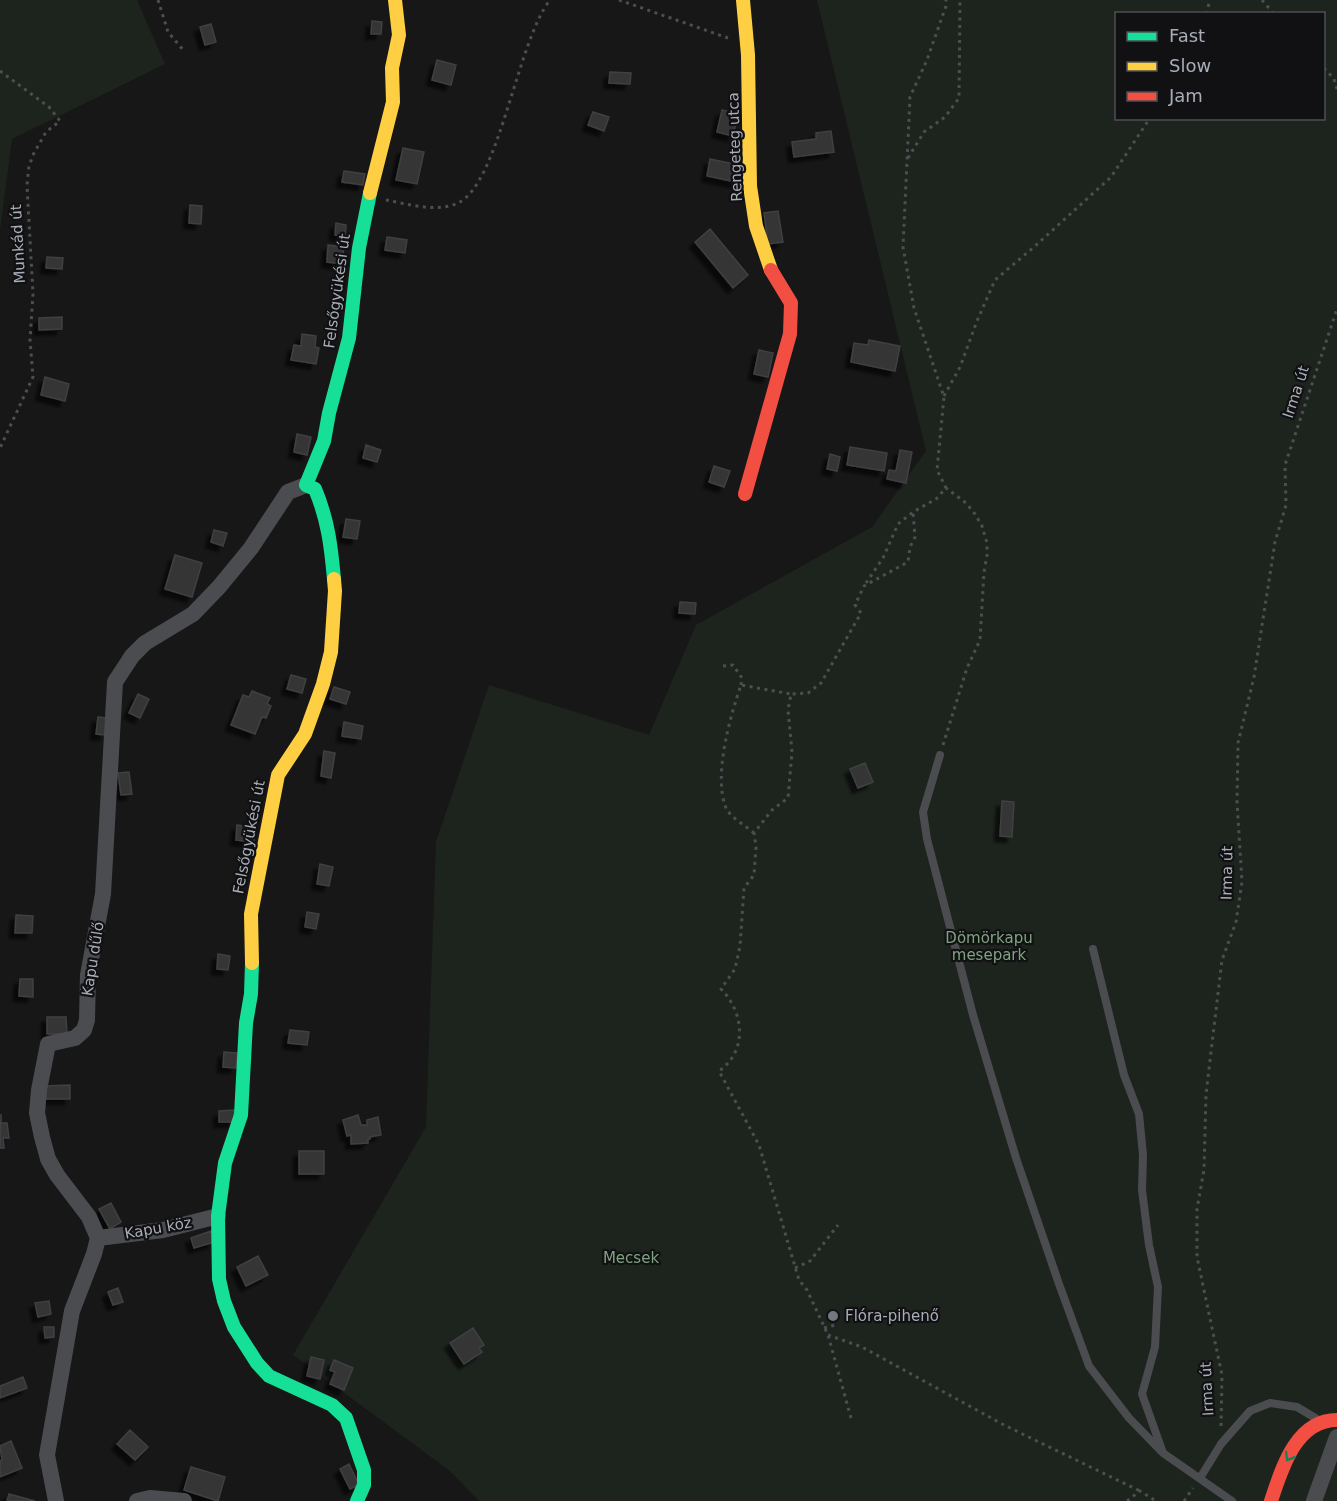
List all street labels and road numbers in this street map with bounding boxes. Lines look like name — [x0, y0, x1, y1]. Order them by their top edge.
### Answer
street label: Rengeteg utca — [724, 92, 746, 202]
street label: Munkád út — [7, 204, 29, 284]
street label: Felsőgyükési út — [320, 232, 354, 350]
street label: Irma út — [1279, 363, 1313, 421]
street label: Felsőgyükési út — [229, 778, 269, 895]
street label: Irma út — [1218, 846, 1236, 900]
street label: Kapu dűlő — [78, 921, 108, 997]
street label: Kapu köz — [123, 1213, 193, 1243]
street label: Irma út — [1197, 1361, 1217, 1417]

